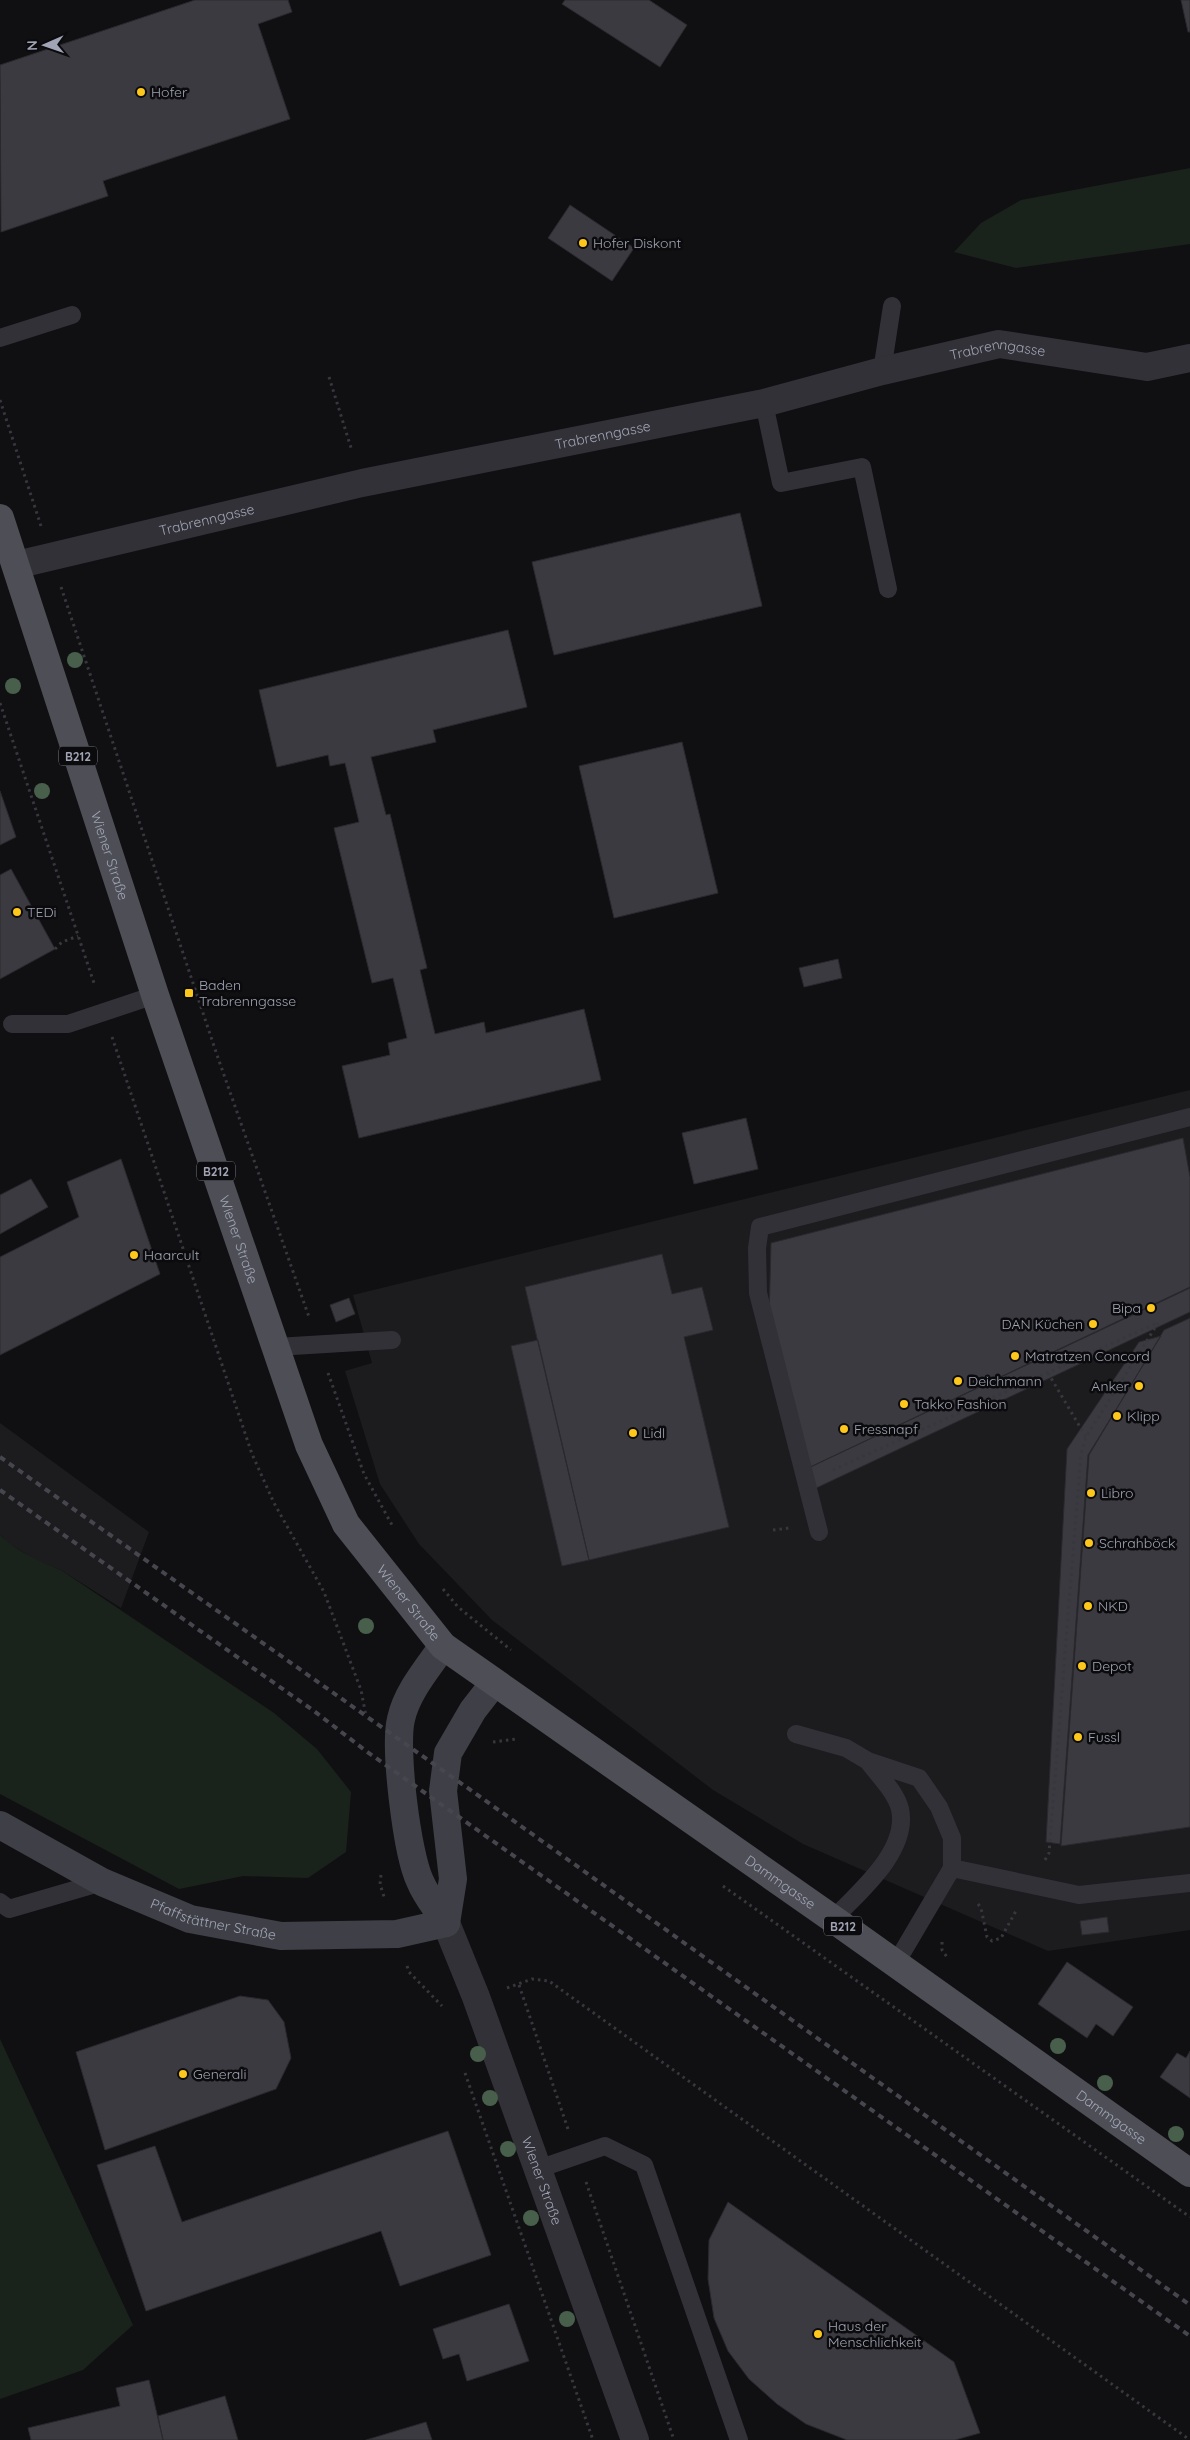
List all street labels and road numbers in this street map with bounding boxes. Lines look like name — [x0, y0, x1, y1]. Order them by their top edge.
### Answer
street label: Trabrenngasse — [948, 335, 1047, 364]
street label: Trabrenngasse — [553, 417, 652, 453]
street label: Trabrenngasse — [157, 500, 256, 540]
road number: B212 — [59, 746, 97, 766]
street label: Wiener Straße — [87, 809, 133, 902]
road number: B212 — [197, 1162, 235, 1180]
street label: Wiener Straße — [215, 1193, 262, 1286]
street label: Wiener Straße — [373, 1561, 444, 1645]
street label: Dammgasse — [741, 1851, 819, 1913]
street label: Pfaffstättner Straße — [148, 1894, 278, 1944]
road number: B212 — [824, 1916, 862, 1935]
street label: Dammgasse — [1073, 2086, 1150, 2148]
street label: Wiener Straße — [518, 2134, 566, 2227]

